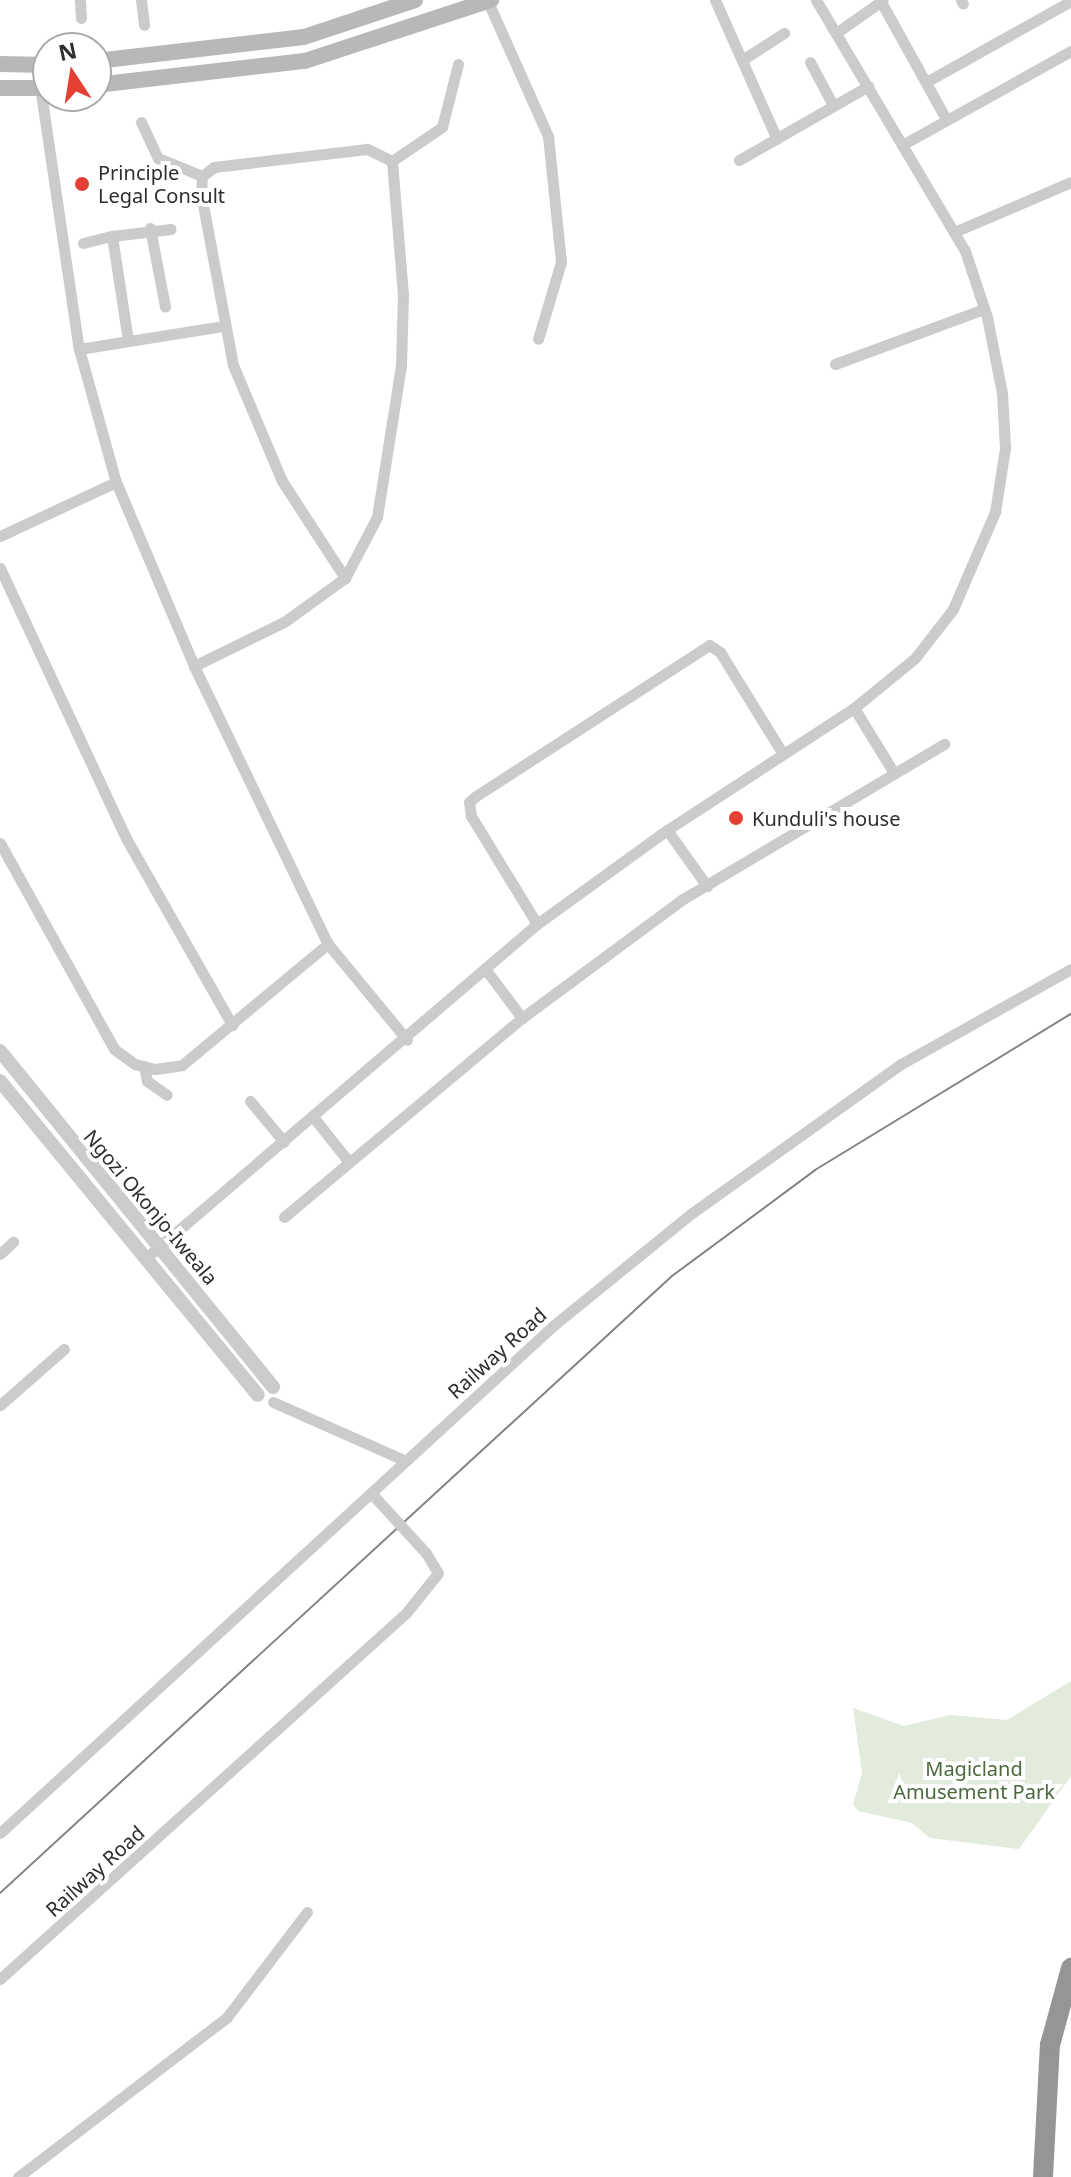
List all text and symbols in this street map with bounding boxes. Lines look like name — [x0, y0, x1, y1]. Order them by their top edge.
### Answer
north arrow — [32, 32, 112, 112]
text: N — [56, 34, 79, 67]
place label: Principle Legal Consult — [98, 160, 225, 207]
marker: Principle Legal Consult — [73, 175, 91, 193]
place label: Kunduli's house — [752, 806, 900, 830]
marker: Kunduli's house — [727, 809, 745, 827]
street label: Ngozi Okonjo-Iweala — [79, 1125, 223, 1289]
street label: Railway Road — [443, 1302, 551, 1404]
park label: Magicland Amusement Park — [893, 1756, 1055, 1803]
street label: Railway Road — [41, 1820, 149, 1922]

